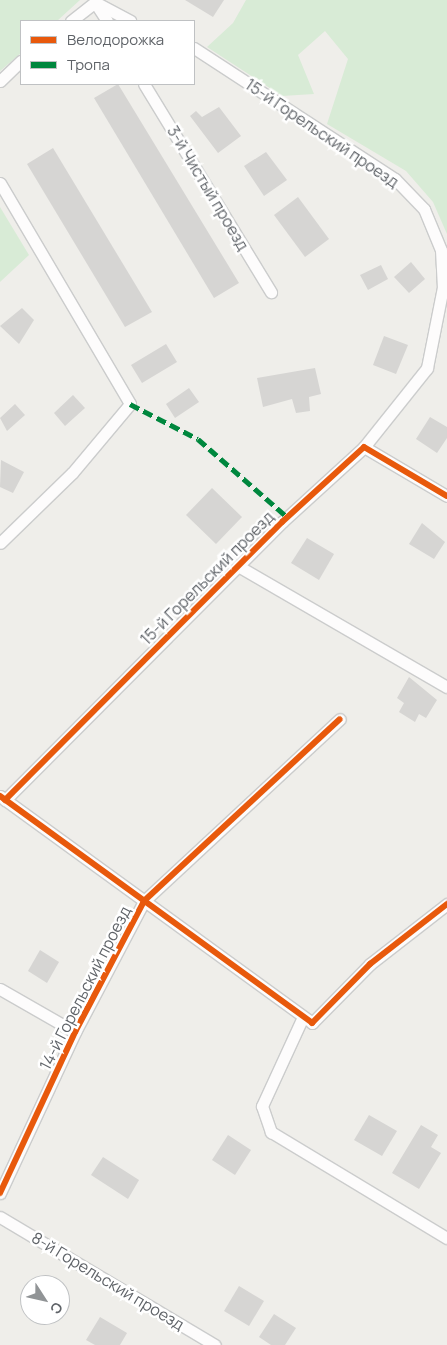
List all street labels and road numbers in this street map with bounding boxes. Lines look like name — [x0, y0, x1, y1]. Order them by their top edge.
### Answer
street label: 15-й Горельский проезд — [242, 75, 402, 191]
street label: 3-й Чистый проезд — [163, 122, 253, 254]
street label: 15-й Горельский проезд — [136, 507, 278, 649]
street label: 14-й Горельский проезд — [35, 903, 135, 1073]
street label: 8-й Горельский проезд — [28, 1228, 188, 1334]

